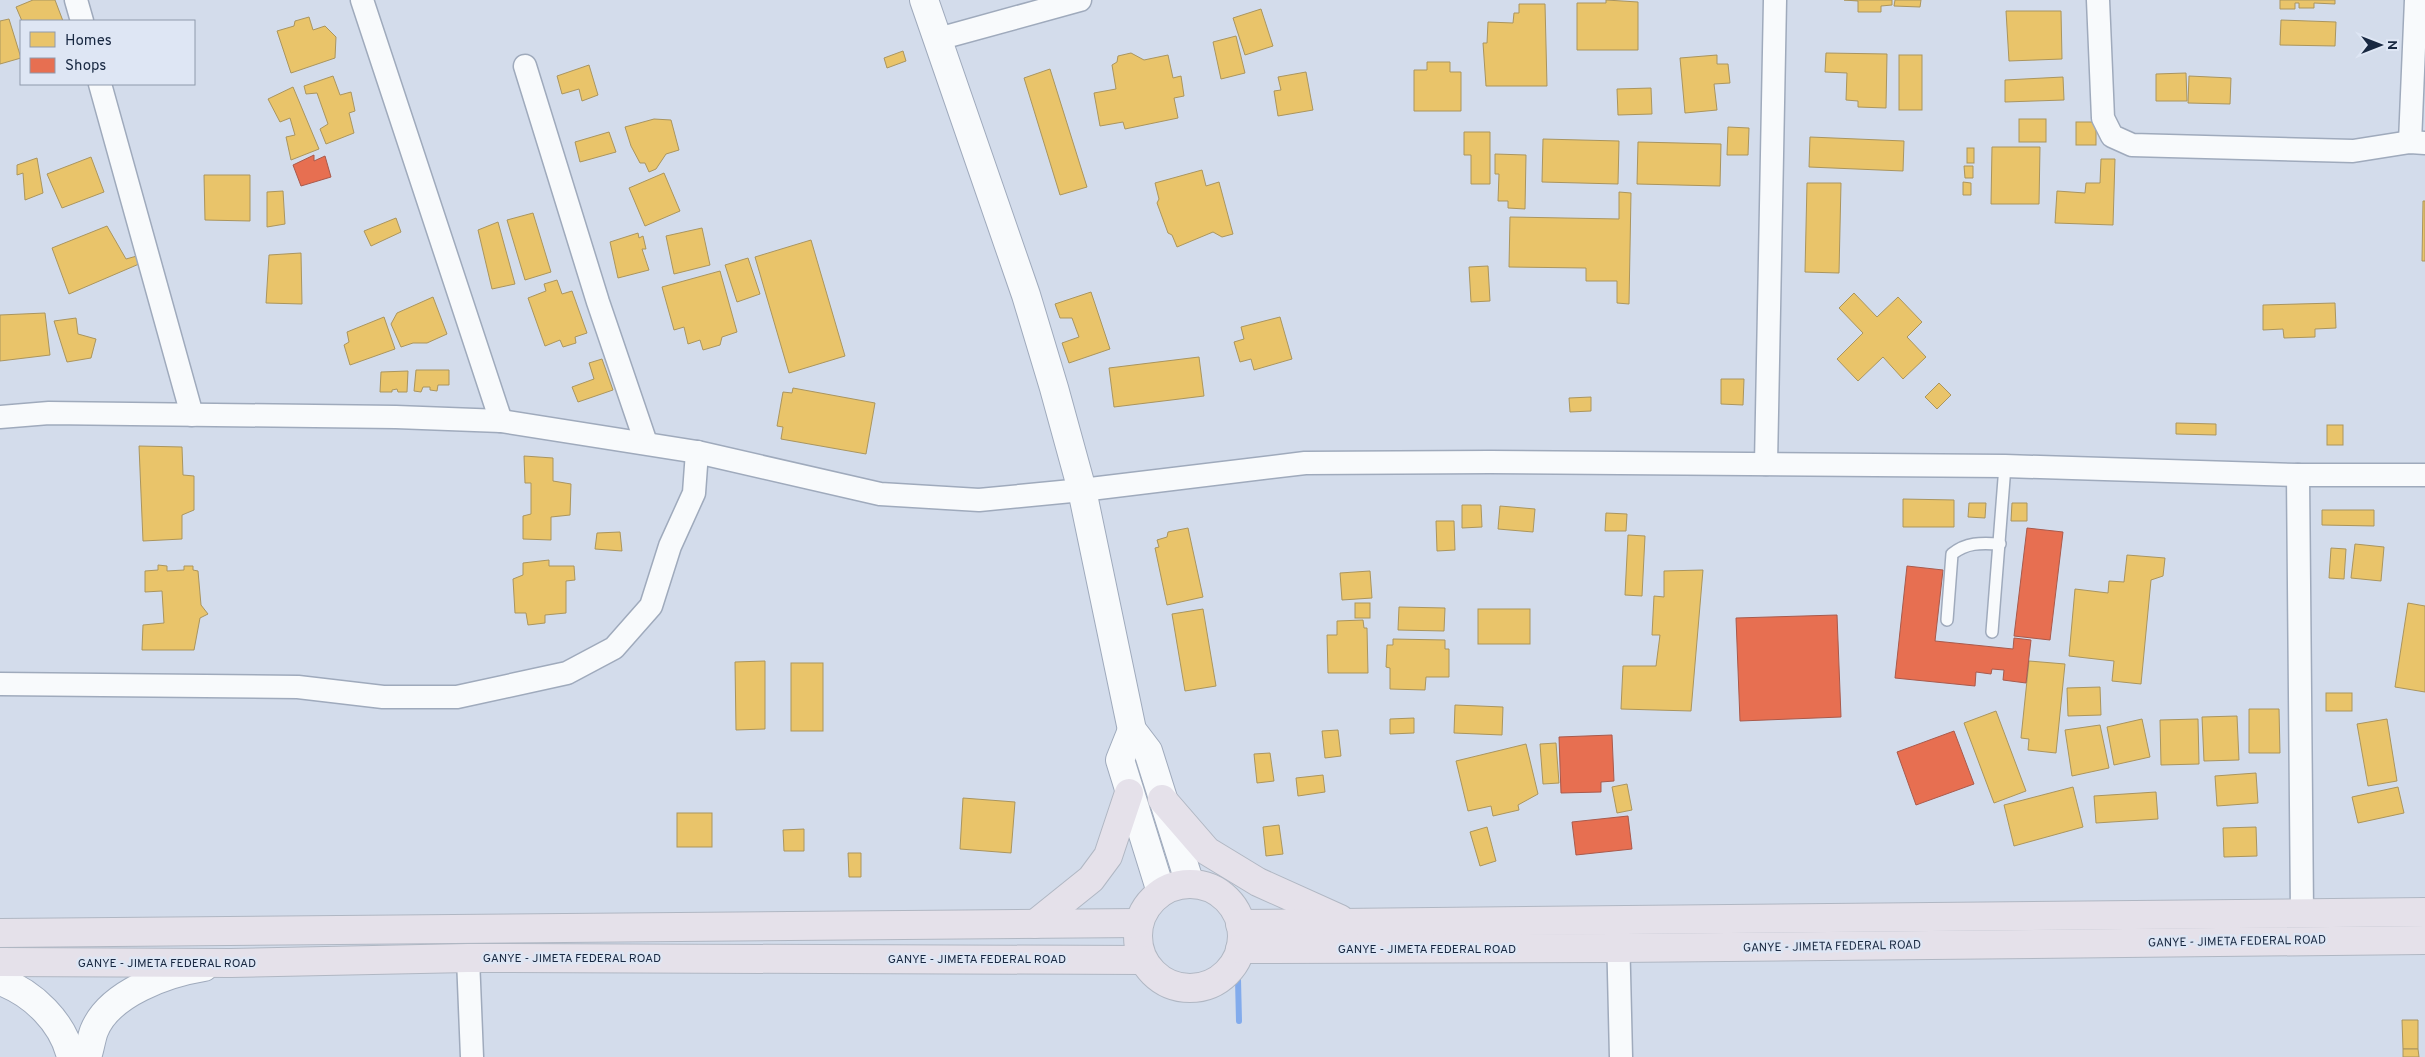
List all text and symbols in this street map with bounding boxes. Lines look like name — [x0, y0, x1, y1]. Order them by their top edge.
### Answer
legend — [20, 20, 195, 85]
north arrow — [2355, 20, 2405, 70]
text: Homes — [65, 32, 112, 51]
text: N — [2383, 40, 2400, 50]
text: Shops — [65, 57, 106, 76]
street label: GANYE - JIMETA FEDERAL ROAD — [2148, 932, 2326, 952]
street label: GANYE - JIMETA FEDERAL ROAD — [1743, 937, 1921, 957]
street label: GANYE - JIMETA FEDERAL ROAD — [1338, 942, 1516, 958]
street label: GANYE - JIMETA FEDERAL ROAD — [483, 951, 661, 967]
street label: GANYE - JIMETA FEDERAL ROAD — [888, 952, 1066, 968]
street label: GANYE - JIMETA FEDERAL ROAD — [78, 956, 256, 972]

